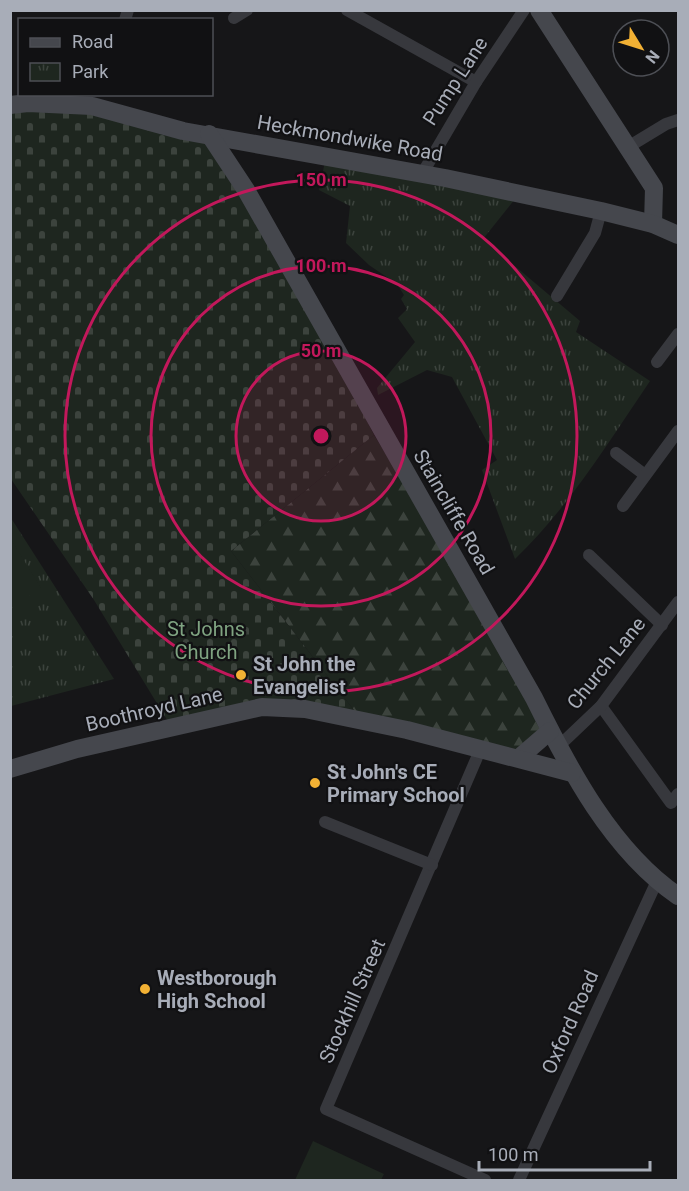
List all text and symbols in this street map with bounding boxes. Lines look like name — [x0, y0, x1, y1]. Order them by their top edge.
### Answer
legend — [18, 18, 213, 96]
north arrow — [611, 18, 671, 78]
text: Road — [72, 31, 113, 52]
street label: Pump Lane — [418, 32, 492, 130]
text: N — [641, 47, 663, 67]
text: Park — [72, 61, 109, 82]
street label: Heckmondwike Road — [255, 110, 445, 166]
text: 150 m — [295, 169, 347, 190]
text: 100 m — [295, 255, 347, 276]
text: 50 m — [301, 340, 341, 361]
centre of rings — [311, 426, 331, 446]
street label: Staincliffe Road — [408, 445, 500, 579]
street label: Church Lane — [562, 612, 650, 714]
park label: St Johns Church — [167, 617, 245, 664]
place label: St John the Evangelist — [253, 652, 356, 699]
marker: St John the Evangelist — [234, 668, 248, 682]
street label: Boothroyd Lane — [83, 682, 225, 736]
place label: St John's CE Primary School — [327, 760, 465, 807]
marker: St John's CE Primary School — [308, 776, 322, 790]
street label: Stockhill Street — [314, 935, 390, 1067]
place label: Westborough High School — [157, 966, 277, 1013]
street label: Oxford Road — [537, 967, 603, 1077]
marker: Westborough High School — [138, 982, 152, 996]
scale bar — [479, 1134, 650, 1172]
text: 100 m — [488, 1144, 539, 1165]

